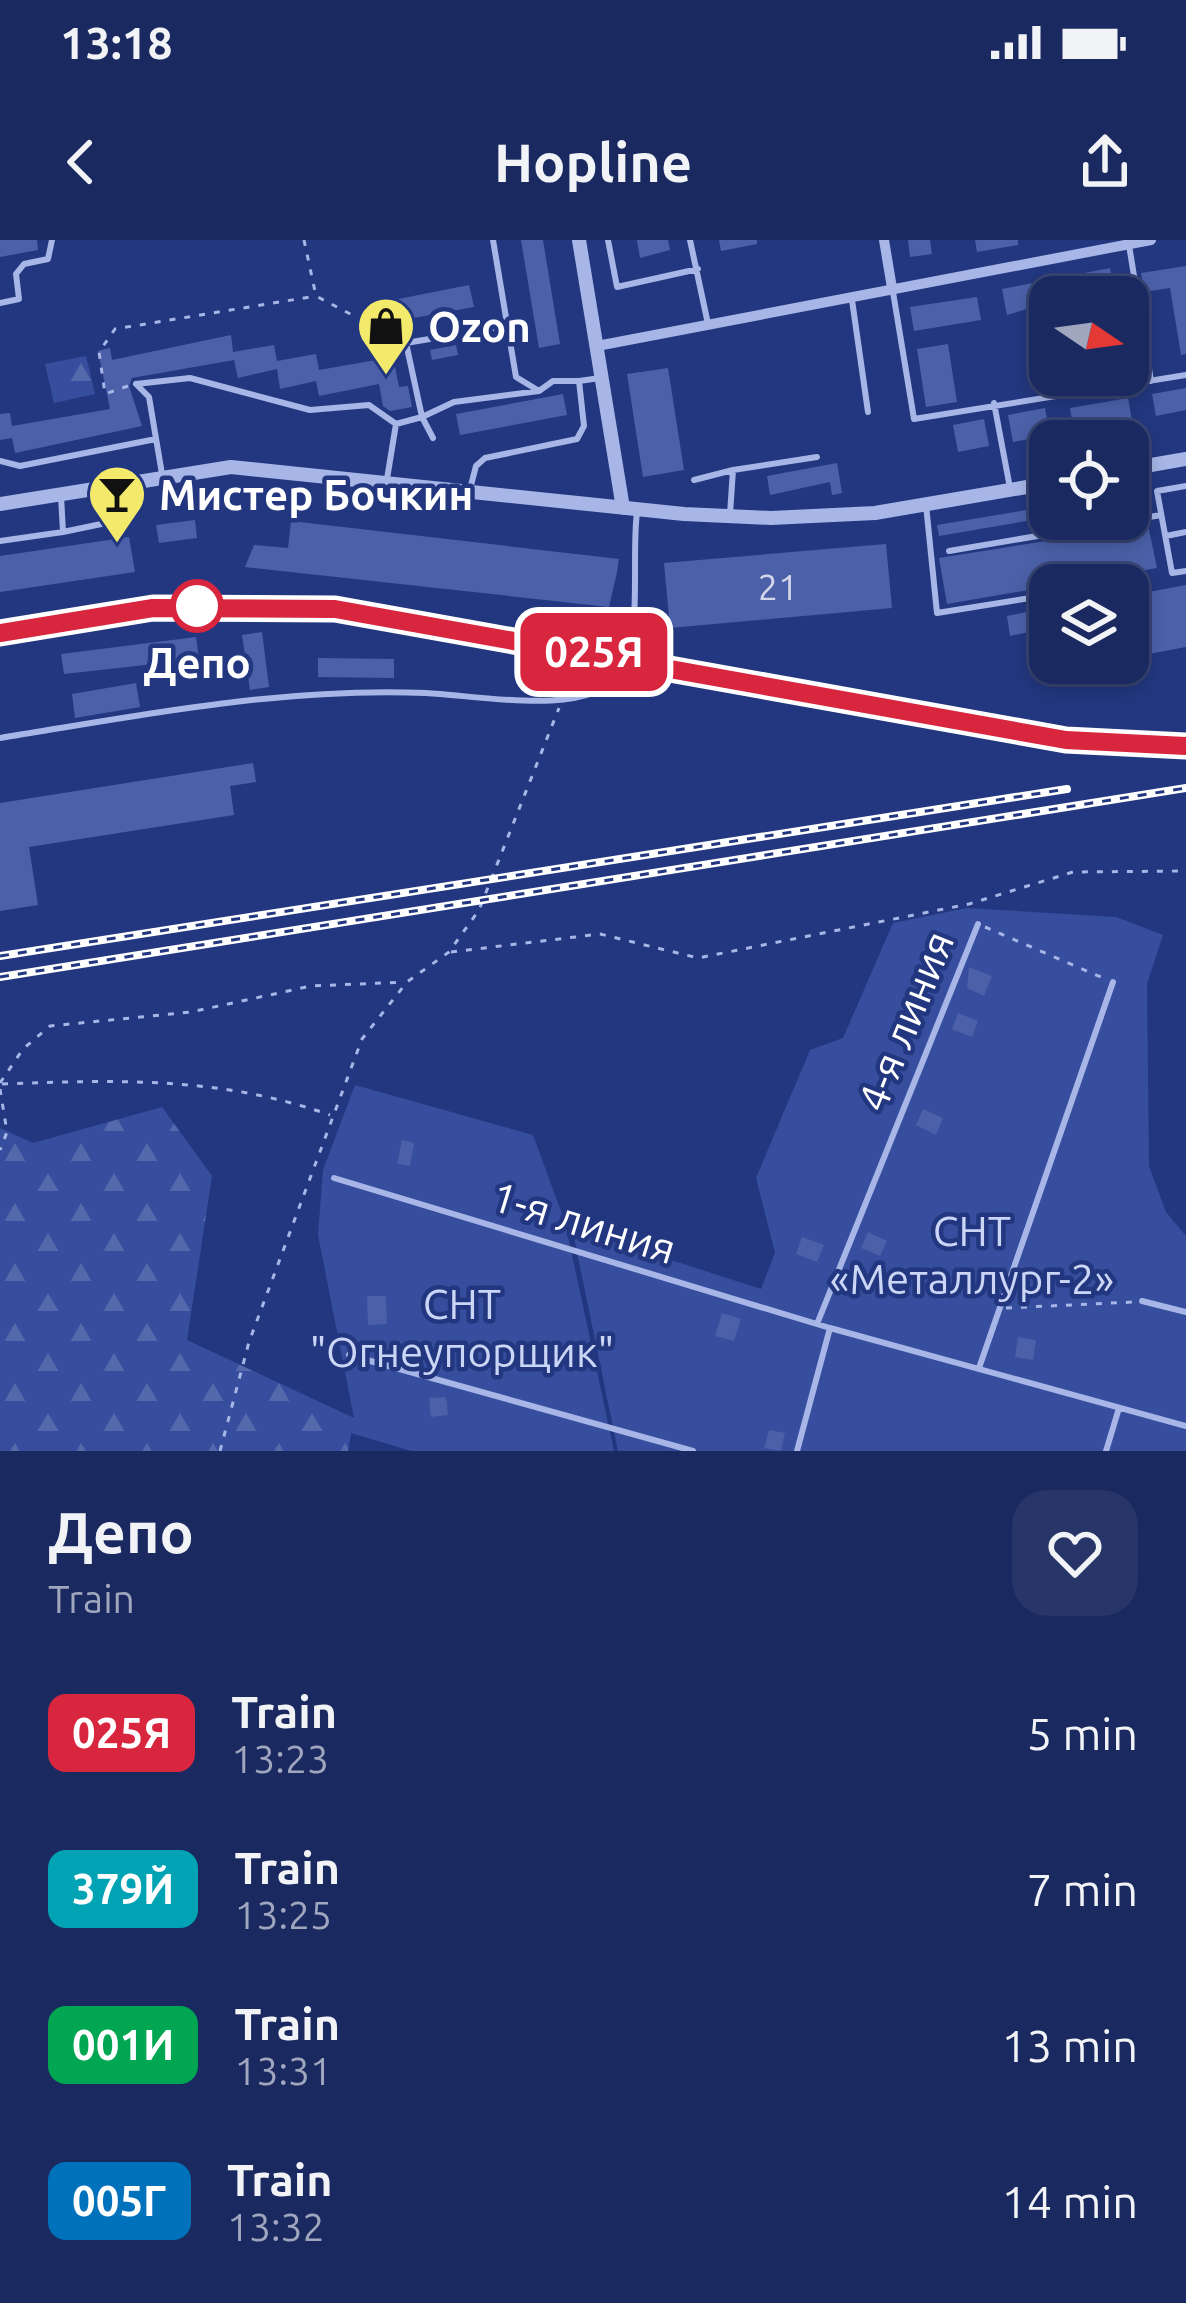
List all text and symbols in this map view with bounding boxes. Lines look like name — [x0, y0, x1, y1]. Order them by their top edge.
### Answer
text: 13:18 — [60, 17, 173, 68]
icon: back — [48, 129, 114, 195]
icon: share — [1072, 129, 1138, 195]
text: Hopline — [494, 132, 692, 192]
north arrow — [1029, 276, 1149, 396]
map controls — [1029, 276, 1149, 684]
shop icon: Ozon — [355, 295, 417, 377]
place label: Ozon — [428, 303, 531, 350]
button: locate — [1029, 420, 1149, 540]
bar icon: Мистер Бочкин — [86, 463, 148, 545]
place label: Мистер Бочкин — [159, 471, 473, 518]
button: layers — [1029, 564, 1149, 684]
house number: 21 — [758, 566, 798, 607]
marker: Депо — [172, 581, 222, 631]
line badge: 025Я — [510, 613, 678, 691]
text: 025Я — [544, 628, 644, 675]
place label: Депо — [143, 639, 251, 686]
street label: 4-я линия — [848, 924, 962, 1118]
street label: 1-я линия — [487, 1172, 681, 1272]
park label: СНТ «Металлург-2» — [830, 1207, 1114, 1302]
park label: СНТ "Огнеупорщик" — [310, 1280, 614, 1375]
button: heart — [1012, 1490, 1138, 1616]
text: Депо — [48, 1500, 194, 1564]
text: Train — [48, 1577, 135, 1620]
text: Train — [231, 1686, 337, 1737]
text: 5 min — [1027, 1708, 1138, 1759]
text: 025Я — [72, 1709, 171, 1756]
text: 13:23 — [231, 1737, 329, 1780]
text: Train — [234, 1842, 340, 1893]
text: 7 min — [1027, 1864, 1138, 1915]
text: 379Й — [72, 1865, 174, 1912]
text: 13:25 — [234, 1893, 332, 1936]
text: Train — [234, 1998, 340, 2049]
text: 13 min — [1001, 2020, 1138, 2071]
text: 001И — [72, 2021, 174, 2068]
text: 13:31 — [234, 2049, 332, 2092]
text: Train — [227, 2154, 333, 2205]
text: 14 min — [1001, 2176, 1138, 2227]
text: 005Г — [72, 2177, 167, 2224]
text: 13:32 — [227, 2205, 325, 2248]

